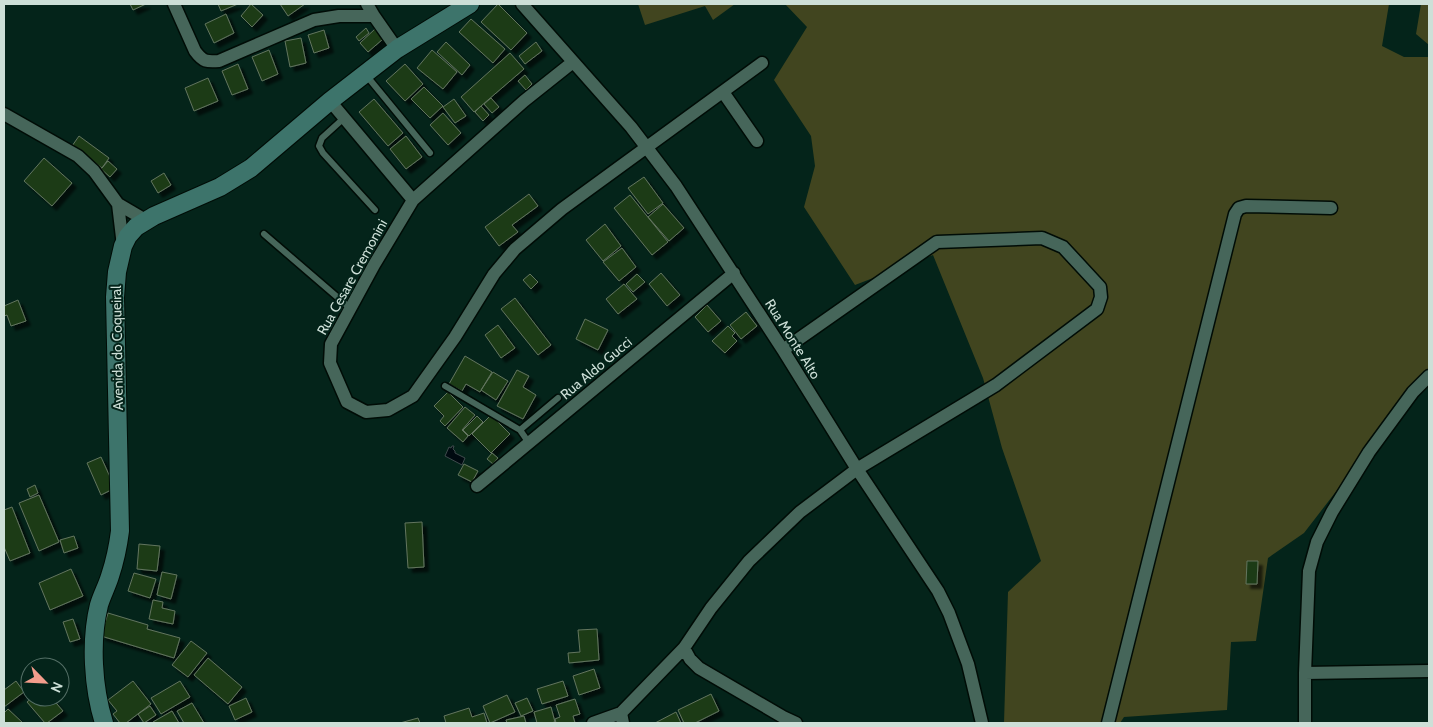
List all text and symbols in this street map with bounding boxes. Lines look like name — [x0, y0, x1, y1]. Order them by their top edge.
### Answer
street label: Rua Cesare Cremonini — [313, 216, 391, 338]
street label: Avenida do Coqueiral — [107, 285, 127, 411]
street label: Rua Monte Alto — [761, 296, 825, 383]
street label: Rua Aldo Gucci — [556, 333, 636, 403]
north arrow — [20, 657, 70, 707]
text: N — [47, 679, 67, 695]

